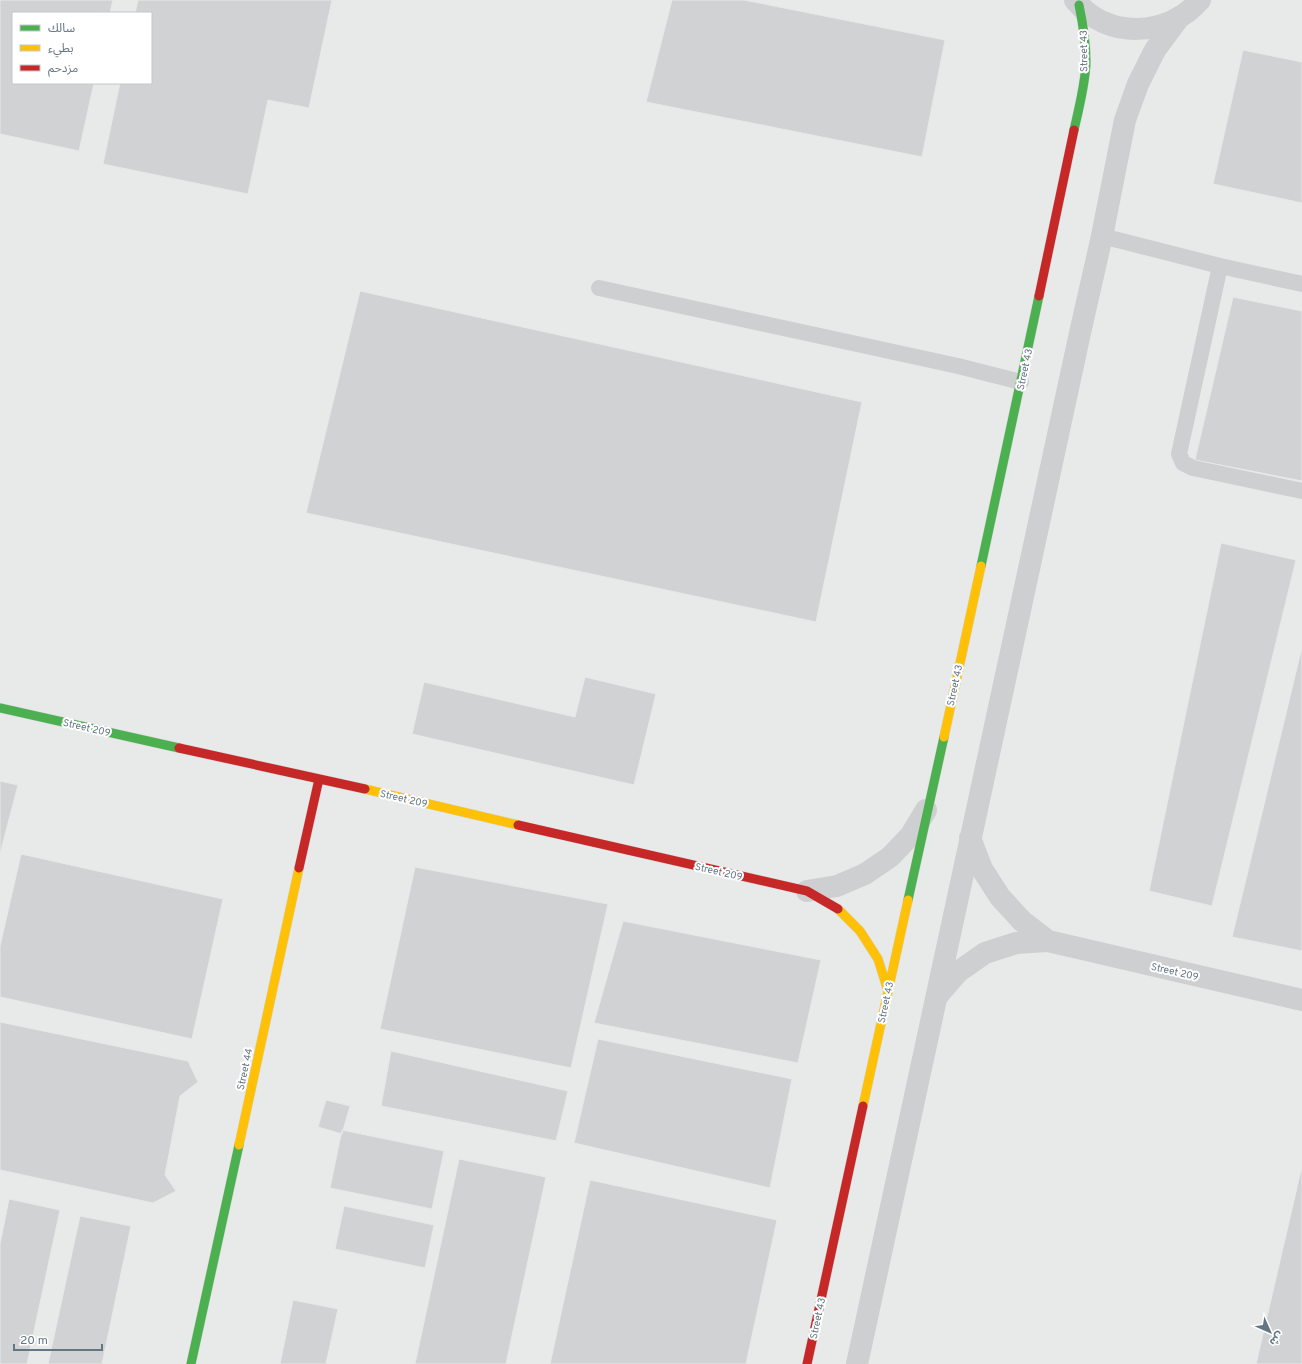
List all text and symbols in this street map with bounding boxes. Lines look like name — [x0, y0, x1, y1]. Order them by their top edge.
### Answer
legend — [12, 12, 152, 84]
text: سالك — [48, 21, 75, 37]
street label: Street 43 — [1078, 30, 1091, 72]
text: بطيء — [48, 41, 74, 58]
text: مزدحم — [48, 61, 78, 77]
street label: Street 43 — [1015, 347, 1036, 391]
street label: Street 43 — [945, 663, 966, 707]
street label: Street 209 — [62, 717, 112, 740]
street label: Street 209 — [379, 788, 429, 811]
street label: Street 209 — [694, 861, 744, 884]
street label: Street 209 — [1150, 961, 1200, 984]
street label: Street 43 — [876, 980, 897, 1024]
street label: Street 44 — [235, 1047, 256, 1091]
street label: Street 43 — [808, 1296, 829, 1340]
north arrow — [1250, 1312, 1290, 1352]
scale bar — [14, 1326, 102, 1352]
text: ش — [1266, 1328, 1287, 1349]
text: 20 m — [20, 1333, 48, 1349]

